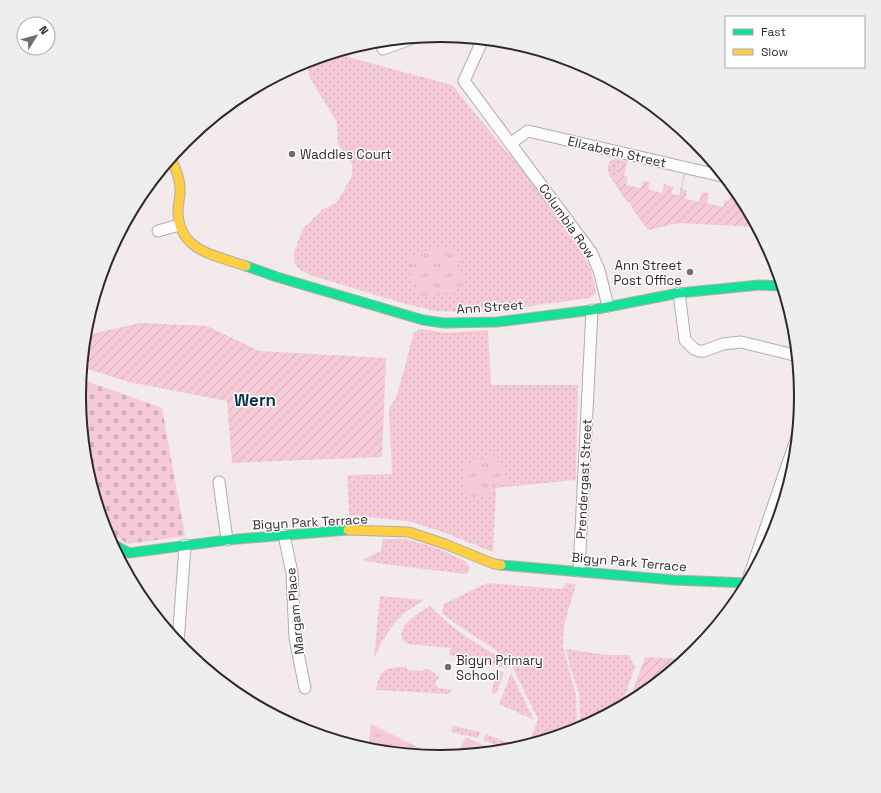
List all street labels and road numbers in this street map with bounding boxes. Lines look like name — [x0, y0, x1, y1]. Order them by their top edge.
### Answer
street label: Elizabeth Street — [566, 132, 668, 172]
street label: Columbia Row — [535, 180, 599, 262]
street label: Ann Street — [456, 296, 524, 318]
street label: Prendergast Street — [572, 418, 596, 540]
street label: Bigyn Park Terrace — [252, 510, 368, 534]
street label: Bigyn Park Terrace — [571, 548, 687, 576]
street label: Margam Place — [282, 567, 308, 655]

